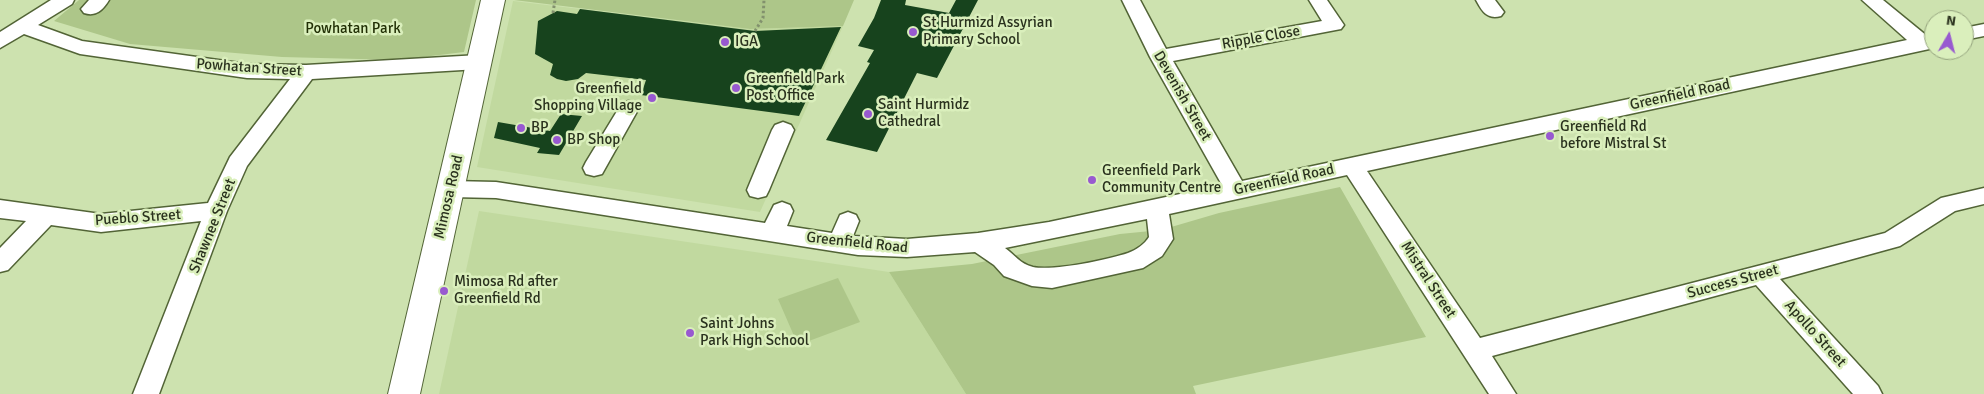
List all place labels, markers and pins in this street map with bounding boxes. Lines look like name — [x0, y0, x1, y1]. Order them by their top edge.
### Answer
place label: St Hurmizd Assyrian Primary School — [923, 14, 1053, 49]
marker: St Hurmizd Assyrian Primary School — [907, 26, 919, 38]
place label: IGA — [735, 33, 758, 51]
marker: IGA — [719, 36, 731, 48]
place label: Greenfield Park Post Office — [746, 70, 845, 105]
place label: Greenfield Shopping Village — [534, 80, 642, 115]
marker: Greenfield Park Post Office — [730, 82, 742, 94]
marker: Greenfield Shopping Village — [646, 92, 658, 104]
place label: Saint Hurmidz Cathedral — [878, 96, 969, 131]
marker: Saint Hurmidz Cathedral — [862, 108, 874, 120]
place label: Greenfield Rd before Mistral St — [1560, 118, 1666, 153]
place label: BP — [531, 119, 549, 137]
marker: BP — [515, 122, 527, 134]
marker: Greenfield Rd before Mistral St — [1544, 130, 1556, 142]
place label: BP Shop — [567, 131, 620, 149]
marker: BP Shop — [551, 134, 563, 146]
place label: Greenfield Park Community Centre — [1102, 162, 1221, 197]
marker: Greenfield Park Community Centre — [1086, 174, 1098, 186]
place label: Mimosa Rd after Greenfield Rd — [454, 273, 558, 308]
marker: Mimosa Rd after Greenfield Rd — [438, 285, 450, 297]
place label: Saint Johns Park High School — [700, 315, 809, 350]
marker: Saint Johns Park High School — [684, 327, 696, 339]

